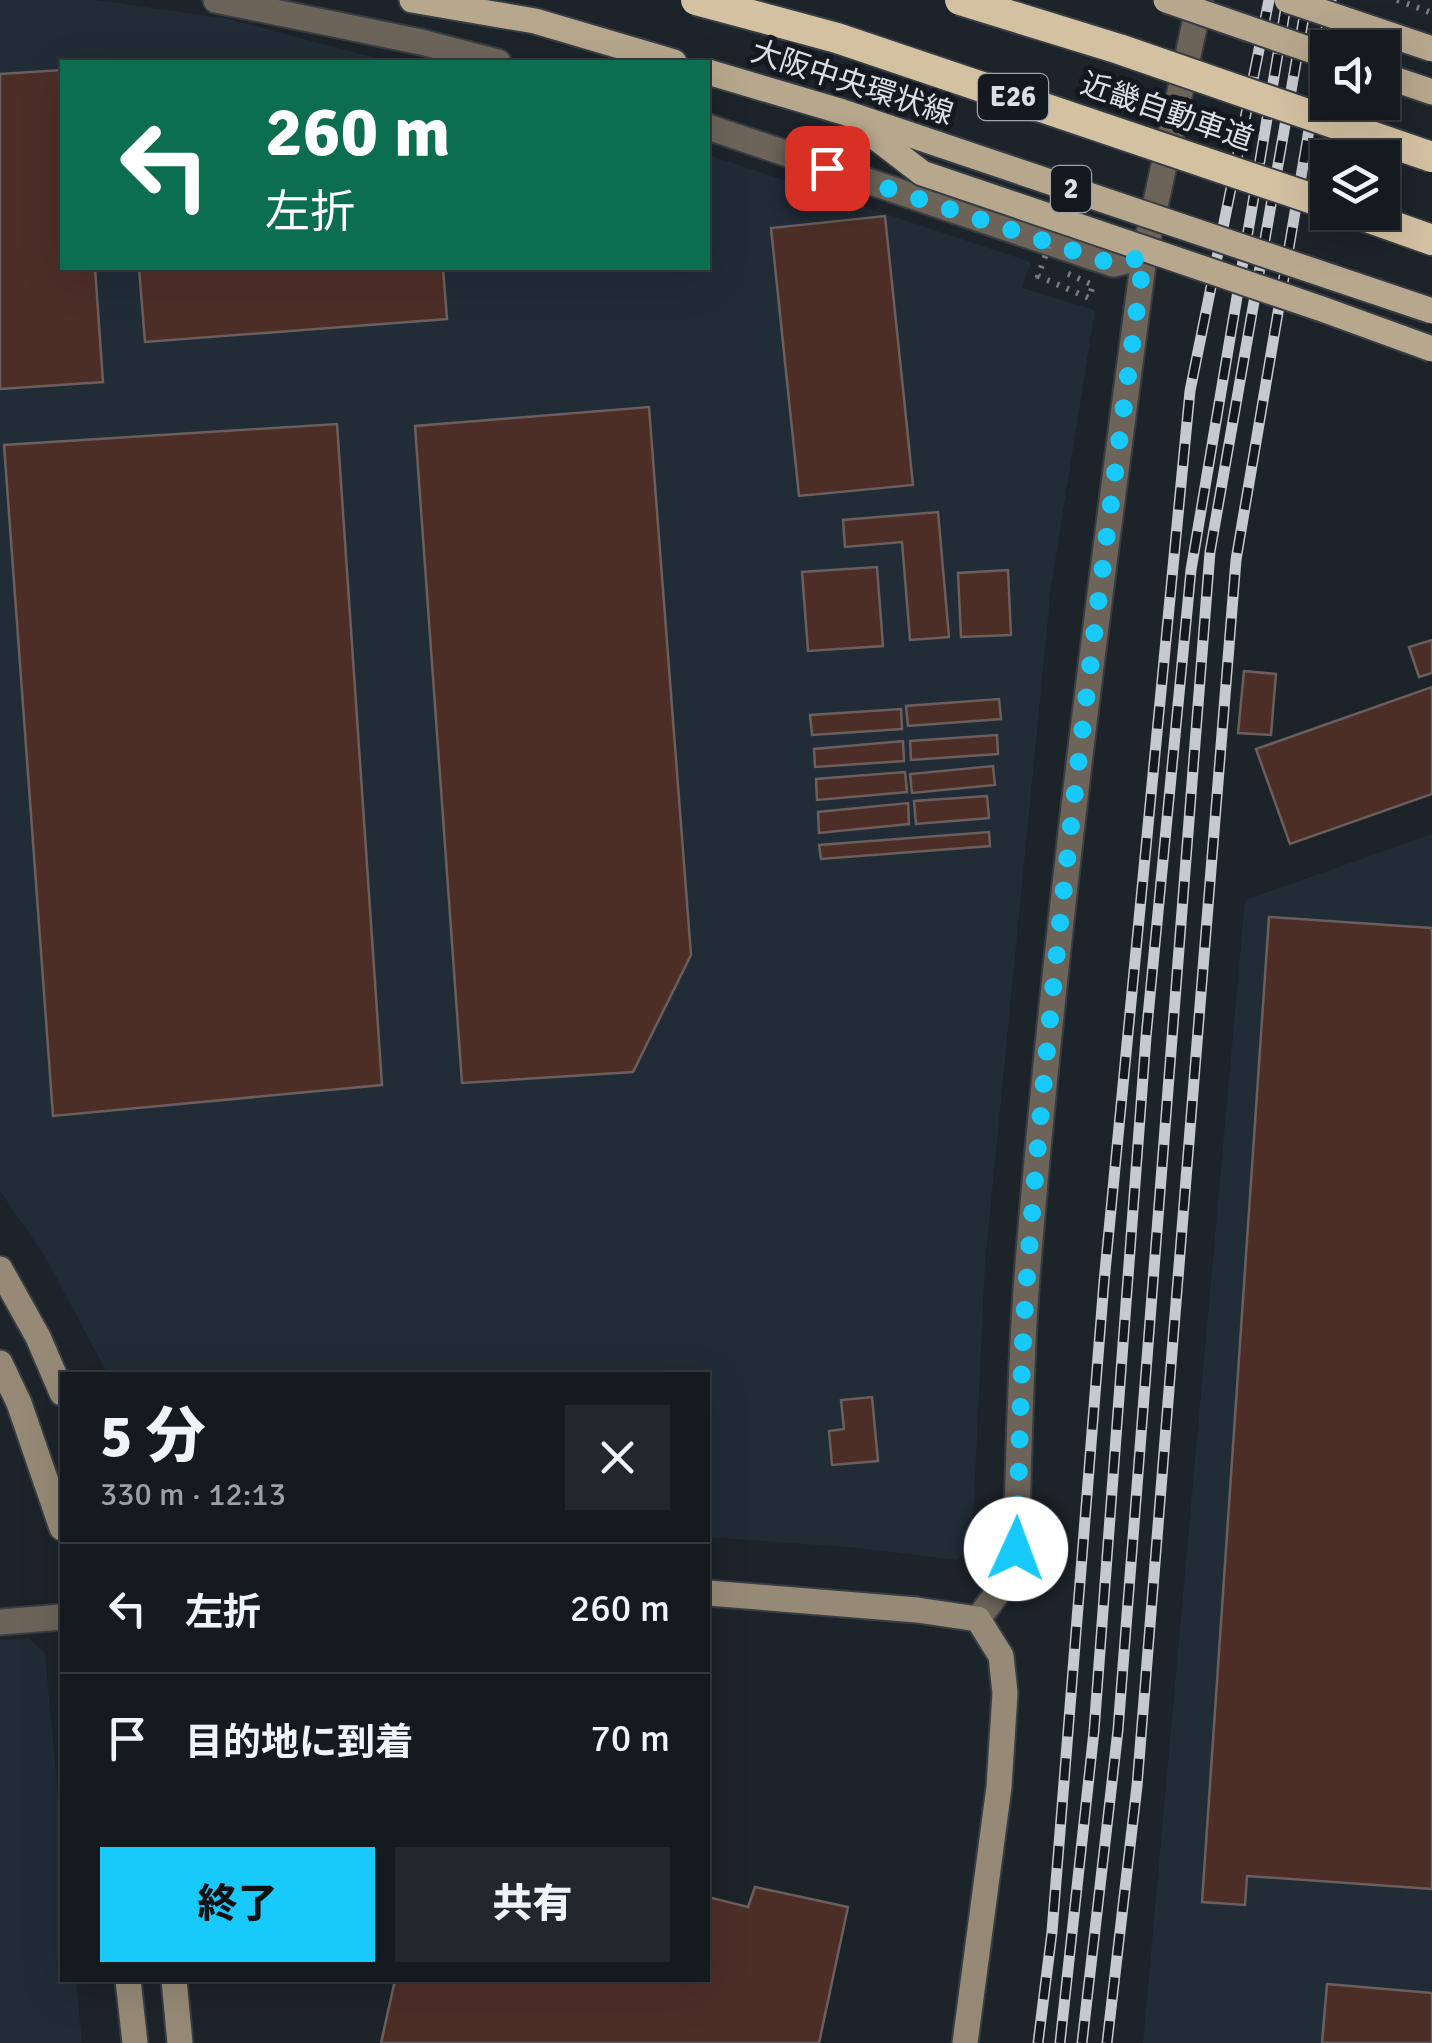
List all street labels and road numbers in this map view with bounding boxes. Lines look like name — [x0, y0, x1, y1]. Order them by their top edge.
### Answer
street label: 大阪中央環状線 — [746, 33, 958, 133]
street label: 近畿自動車道 — [1076, 65, 1258, 159]
road number: E26 — [978, 74, 1048, 120]
road number: 2 — [1051, 166, 1091, 212]

